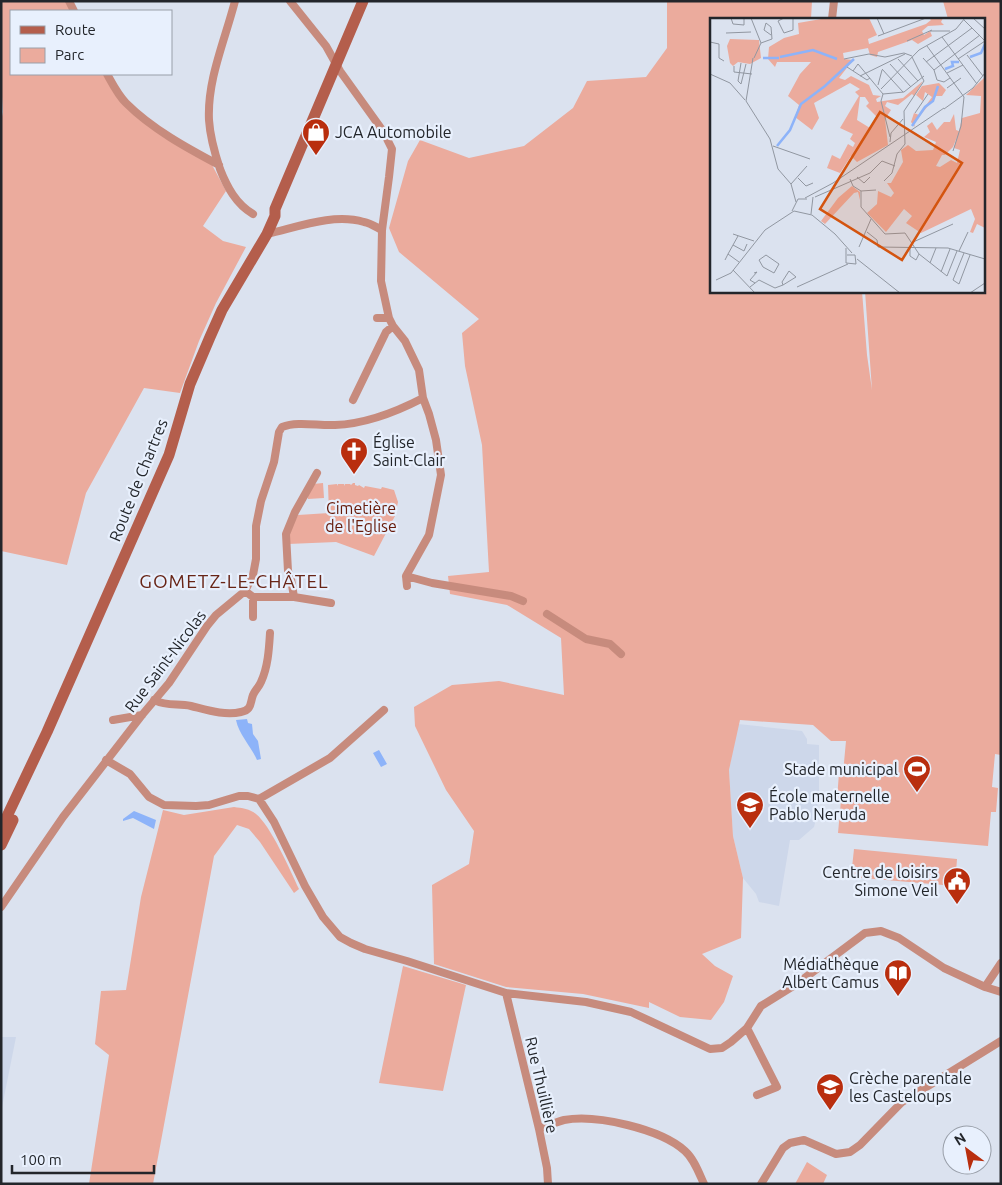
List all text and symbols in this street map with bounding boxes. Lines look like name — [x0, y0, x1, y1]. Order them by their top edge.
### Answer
legend — [10, 10, 172, 75]
inset map — [710, 18, 984, 292]
text: Route — [55, 21, 96, 38]
text: Parc — [55, 46, 84, 63]
shop icon: JCA Automobile — [301, 117, 331, 156]
place label: JCA Automobile — [335, 123, 452, 141]
street label: Route de Chartres — [105, 416, 171, 544]
place label: Église Saint-Clair — [373, 431, 445, 469]
church icon: Église Saint-Clair — [339, 436, 369, 475]
park label: Cimetière de l'Eglise — [325, 499, 397, 535]
district label: GOMETZ-LE-CHÂTEL — [139, 570, 329, 592]
street label: Rue Saint-Nicolas — [121, 606, 209, 716]
sports icon: Stade municipal — [902, 754, 932, 793]
place label: Stade municipal — [784, 760, 898, 778]
place label: École maternelle Pablo Neruda — [769, 785, 890, 823]
school or university icon: École maternelle Pablo Neruda — [735, 790, 765, 829]
place label: Centre de loisirs Simone Veil — [822, 863, 938, 899]
public building icon: Centre de loisirs Simone Veil — [942, 866, 972, 905]
place label: Médiathèque Albert Camus — [782, 955, 879, 991]
library icon: Médiathèque Albert Camus — [883, 958, 913, 997]
street label: Rue Thuillière — [522, 1035, 562, 1135]
place label: Crèche parentale les Casteloups — [849, 1069, 972, 1105]
school or university icon: Crèche parentale les Casteloups — [815, 1072, 845, 1111]
north arrow — [942, 1125, 992, 1175]
text: N — [951, 1129, 969, 1149]
scale bar — [12, 1142, 155, 1174]
text: 100 m — [20, 1151, 62, 1168]

